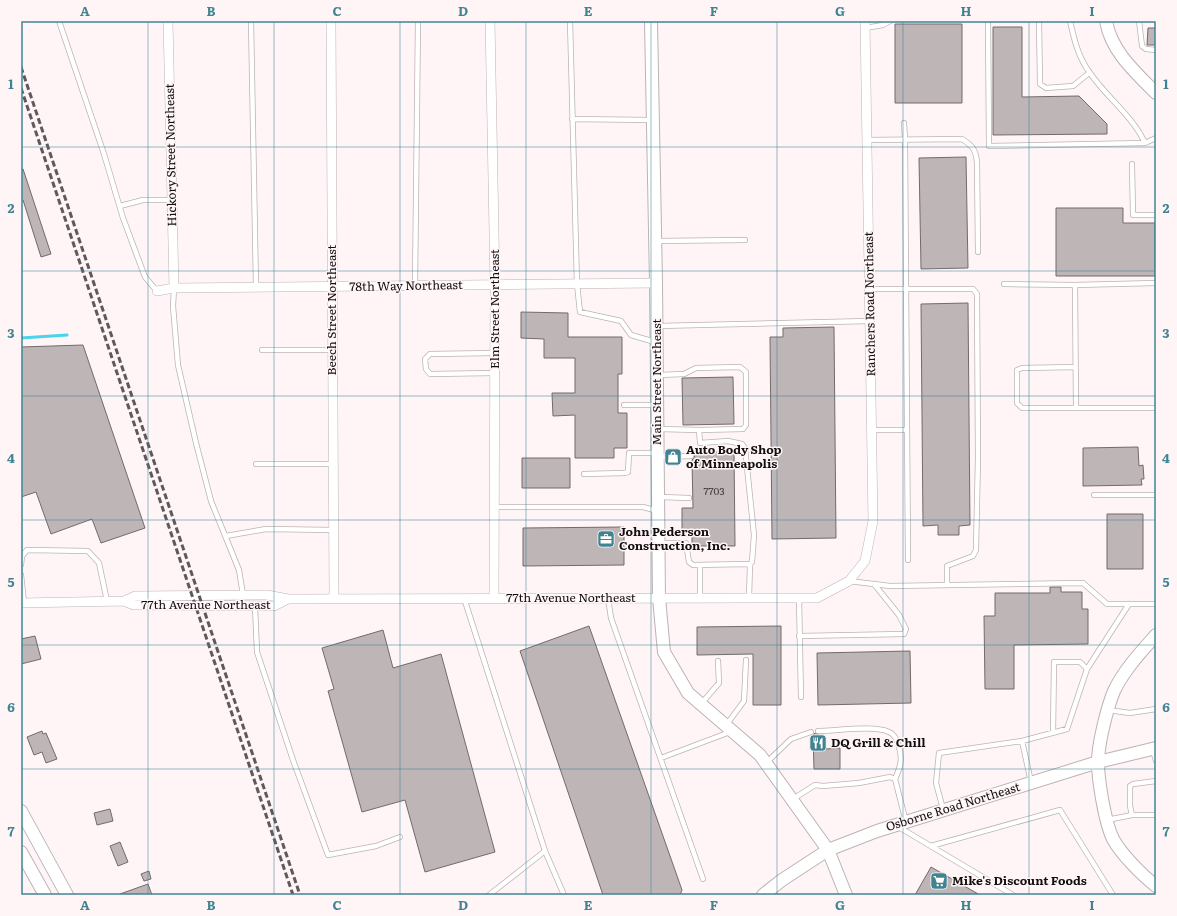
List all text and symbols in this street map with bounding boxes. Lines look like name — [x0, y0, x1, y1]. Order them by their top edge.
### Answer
text: A — [80, 1, 90, 20]
text: B — [207, 1, 216, 20]
text: C — [332, 1, 342, 20]
text: D — [458, 1, 468, 20]
text: E — [584, 1, 593, 20]
text: F — [710, 1, 718, 20]
text: G — [835, 1, 845, 20]
text: H — [961, 1, 972, 20]
text: I — [1089, 1, 1095, 20]
text: 1 — [8, 74, 14, 93]
text: 1 — [1163, 74, 1169, 93]
street label: Hickory Street Northeast — [160, 83, 180, 227]
text: 2 — [8, 198, 15, 217]
text: 2 — [1163, 198, 1170, 217]
street label: Ranchers Road Northeast — [859, 231, 879, 377]
street label: Beech Street Northeast — [322, 244, 340, 375]
street label: Elm Street Northeast — [485, 249, 503, 369]
street label: 78th Way Northeast — [349, 275, 463, 295]
street label: Main Street Northeast — [647, 318, 665, 445]
text: 3 — [7, 323, 15, 342]
text: 3 — [1162, 323, 1170, 342]
place label: Auto Body Shop of Minneapolis — [686, 440, 782, 472]
shop icon: Auto Body Shop of Minneapolis — [663, 447, 683, 467]
text: 4 — [7, 448, 15, 467]
text: 4 — [1162, 448, 1170, 467]
house number: 7703 — [703, 483, 725, 498]
place label: John Pederson Construction, Inc. — [619, 522, 731, 554]
office icon: John Pederson Construction, Inc. — [596, 529, 616, 549]
text: 5 — [7, 572, 15, 591]
text: 5 — [1162, 572, 1170, 591]
street label: 77th Avenue Northeast — [506, 588, 636, 606]
street label: 77th Avenue Northeast — [141, 595, 271, 613]
text: 6 — [7, 697, 15, 716]
text: 6 — [1162, 697, 1170, 716]
restaurant icon: DQ Grill & Chill — [808, 733, 828, 753]
place label: DQ Grill & Chill — [831, 733, 926, 751]
street label: Osborne Road Northeast — [883, 777, 1022, 835]
text: 7 — [7, 821, 15, 840]
text: 7 — [1162, 821, 1170, 840]
supermarket icon: Mike's Discount Foods — [929, 871, 949, 891]
place label: Mike's Discount Foods — [952, 871, 1087, 889]
text: A — [80, 895, 90, 914]
text: B — [207, 895, 216, 914]
text: C — [332, 895, 342, 914]
text: D — [458, 895, 468, 914]
text: E — [584, 895, 593, 914]
text: F — [710, 895, 718, 914]
text: G — [835, 895, 845, 914]
text: H — [961, 895, 972, 914]
text: I — [1089, 895, 1095, 914]

